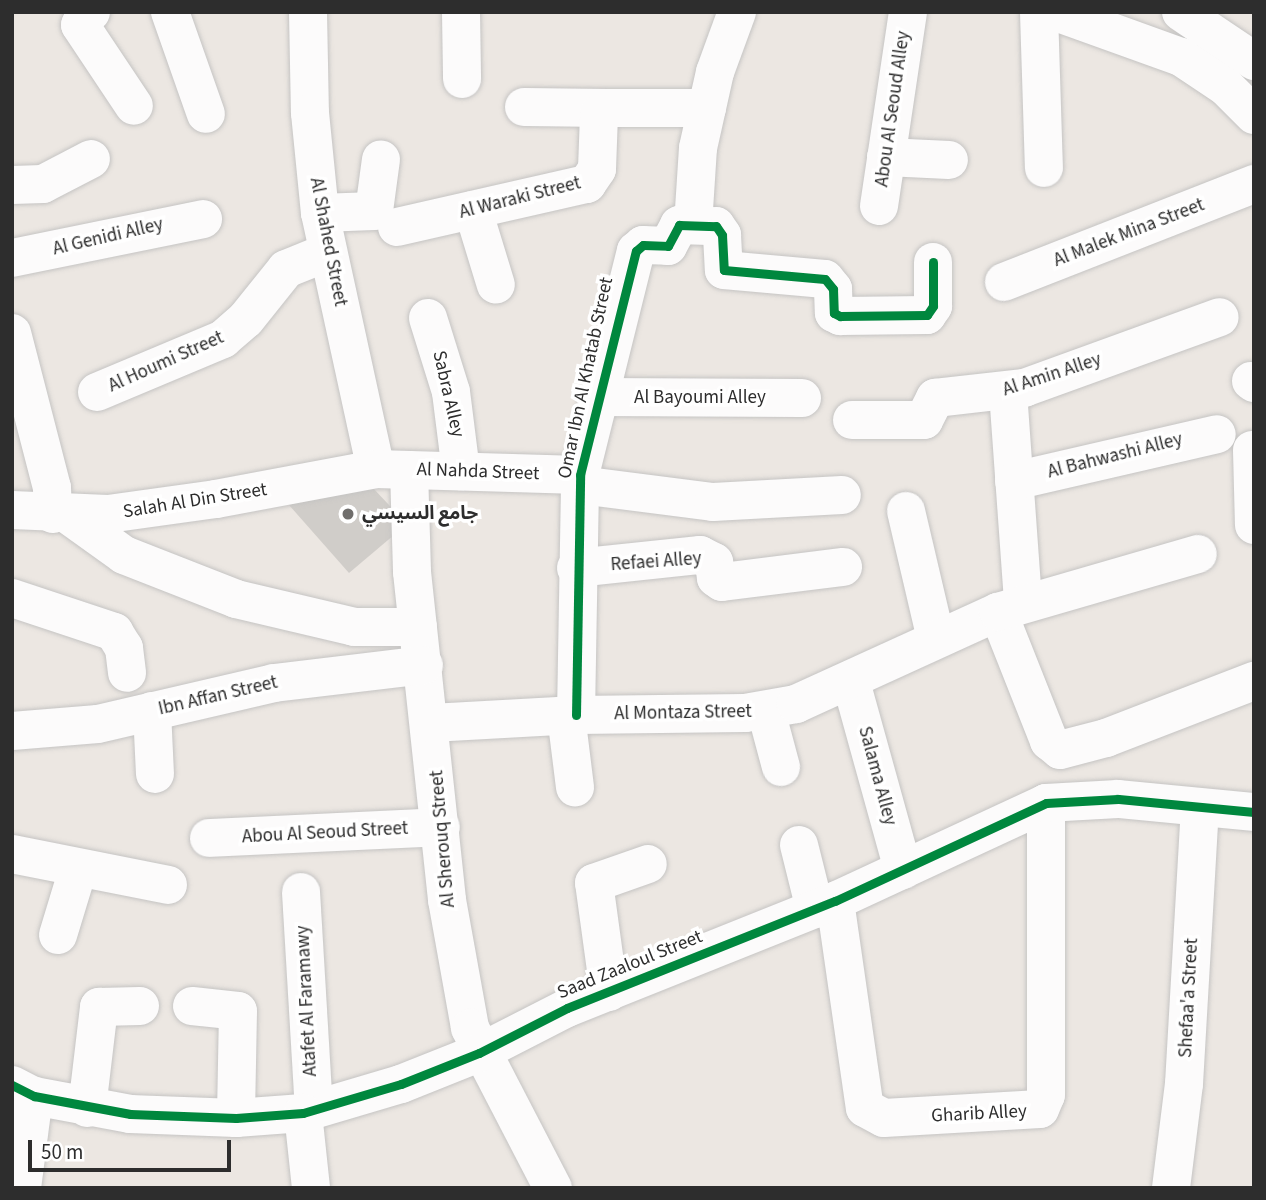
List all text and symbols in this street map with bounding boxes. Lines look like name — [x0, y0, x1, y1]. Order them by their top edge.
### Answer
street label: Abou Al Seoud Alley — [871, 30, 915, 188]
street label: Al Waraki Street — [457, 172, 583, 224]
street label: Al Shahed Street — [304, 176, 352, 308]
street label: Al Malek Mina Street — [1050, 194, 1208, 272]
street label: Al Genidi Alley — [51, 213, 165, 261]
street label: Omar Ibn Al Khatab Street — [554, 275, 618, 481]
street label: Al Houmi Street — [105, 326, 227, 398]
street label: Sabra Alley — [427, 348, 469, 440]
street label: Al Amin Alley — [1000, 348, 1104, 402]
street label: Al Bayoumi Alley — [634, 387, 766, 409]
street label: Al Bahwashi Alley — [1045, 428, 1185, 484]
street label: Al Nahda Street — [416, 458, 540, 486]
street label: Salah Al Din Street — [121, 478, 269, 524]
place label: جامع السيسي — [362, 503, 478, 525]
marker: جامع السيسي — [340, 506, 356, 522]
street label: Refaei Alley — [610, 547, 702, 577]
street label: Ibn Affan Street — [156, 671, 280, 721]
street label: Al Montaza Street — [614, 700, 752, 726]
street label: Salama Alley — [853, 724, 901, 828]
street label: Al Sherouq Street — [426, 769, 460, 909]
street label: Abou Al Seoud Street — [241, 817, 409, 849]
street label: Atafet Al Faramawy — [292, 925, 322, 1077]
street label: Saad Zaaloul Street — [554, 926, 706, 1004]
street label: Shefaa'a Street — [1174, 938, 1204, 1058]
street label: Gharib Alley — [931, 1100, 1027, 1128]
scale bar — [32, 1126, 234, 1170]
text: 50 m — [41, 1137, 83, 1167]

